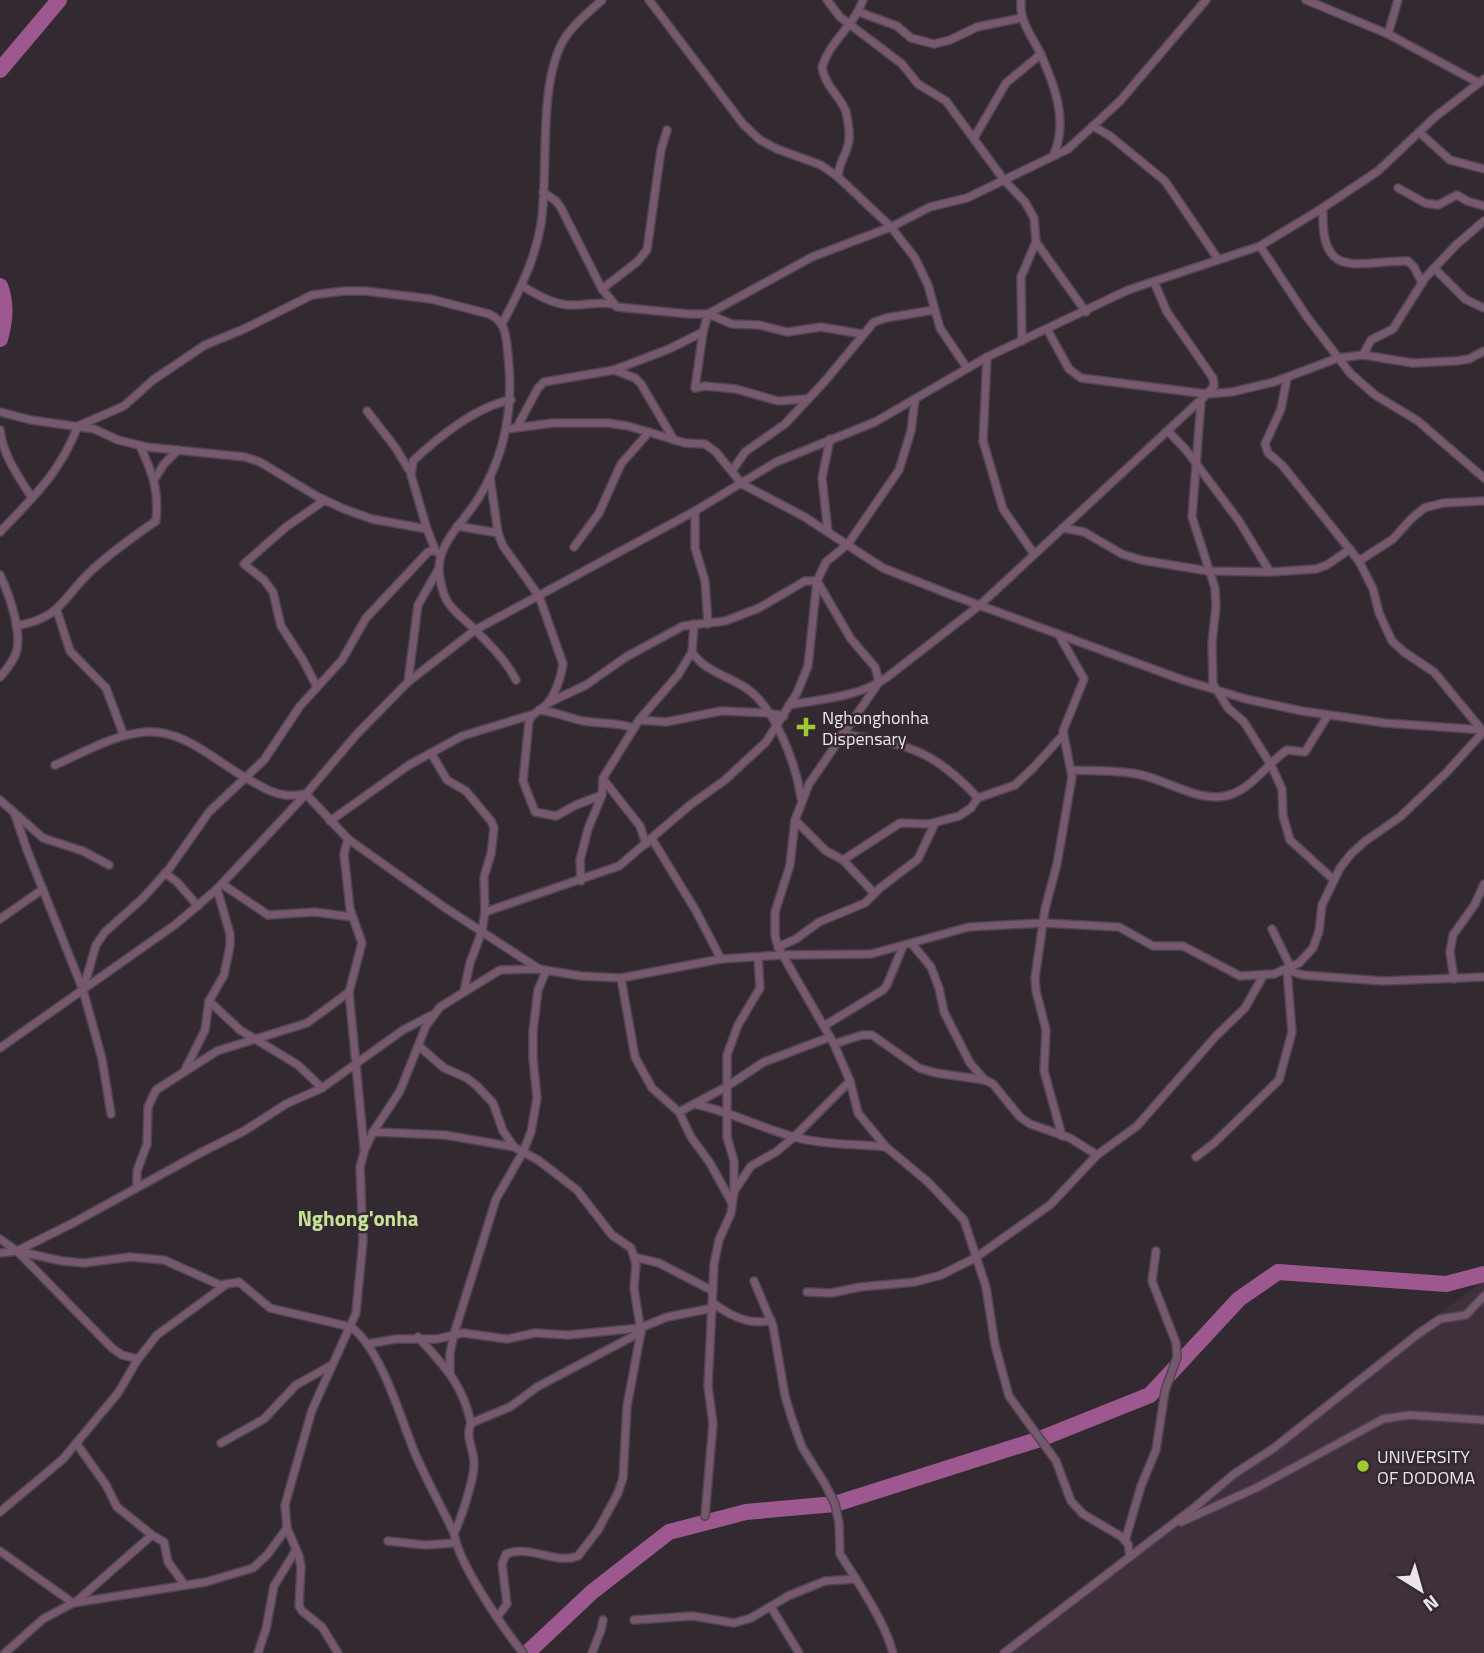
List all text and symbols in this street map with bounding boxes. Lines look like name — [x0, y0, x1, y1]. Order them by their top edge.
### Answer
place label: Nghonghonha Dispensary — [822, 704, 929, 752]
marker: Nghonghonha Dispensary — [796, 717, 816, 737]
district label: Nghong'onha — [297, 1202, 419, 1234]
place label: UNIVERSITY OF DODOMA — [1377, 1443, 1475, 1491]
marker: UNIVERSITY OF DODOMA — [1355, 1458, 1371, 1474]
north arrow — [1386, 1555, 1456, 1625]
text: N — [1418, 1588, 1446, 1620]

